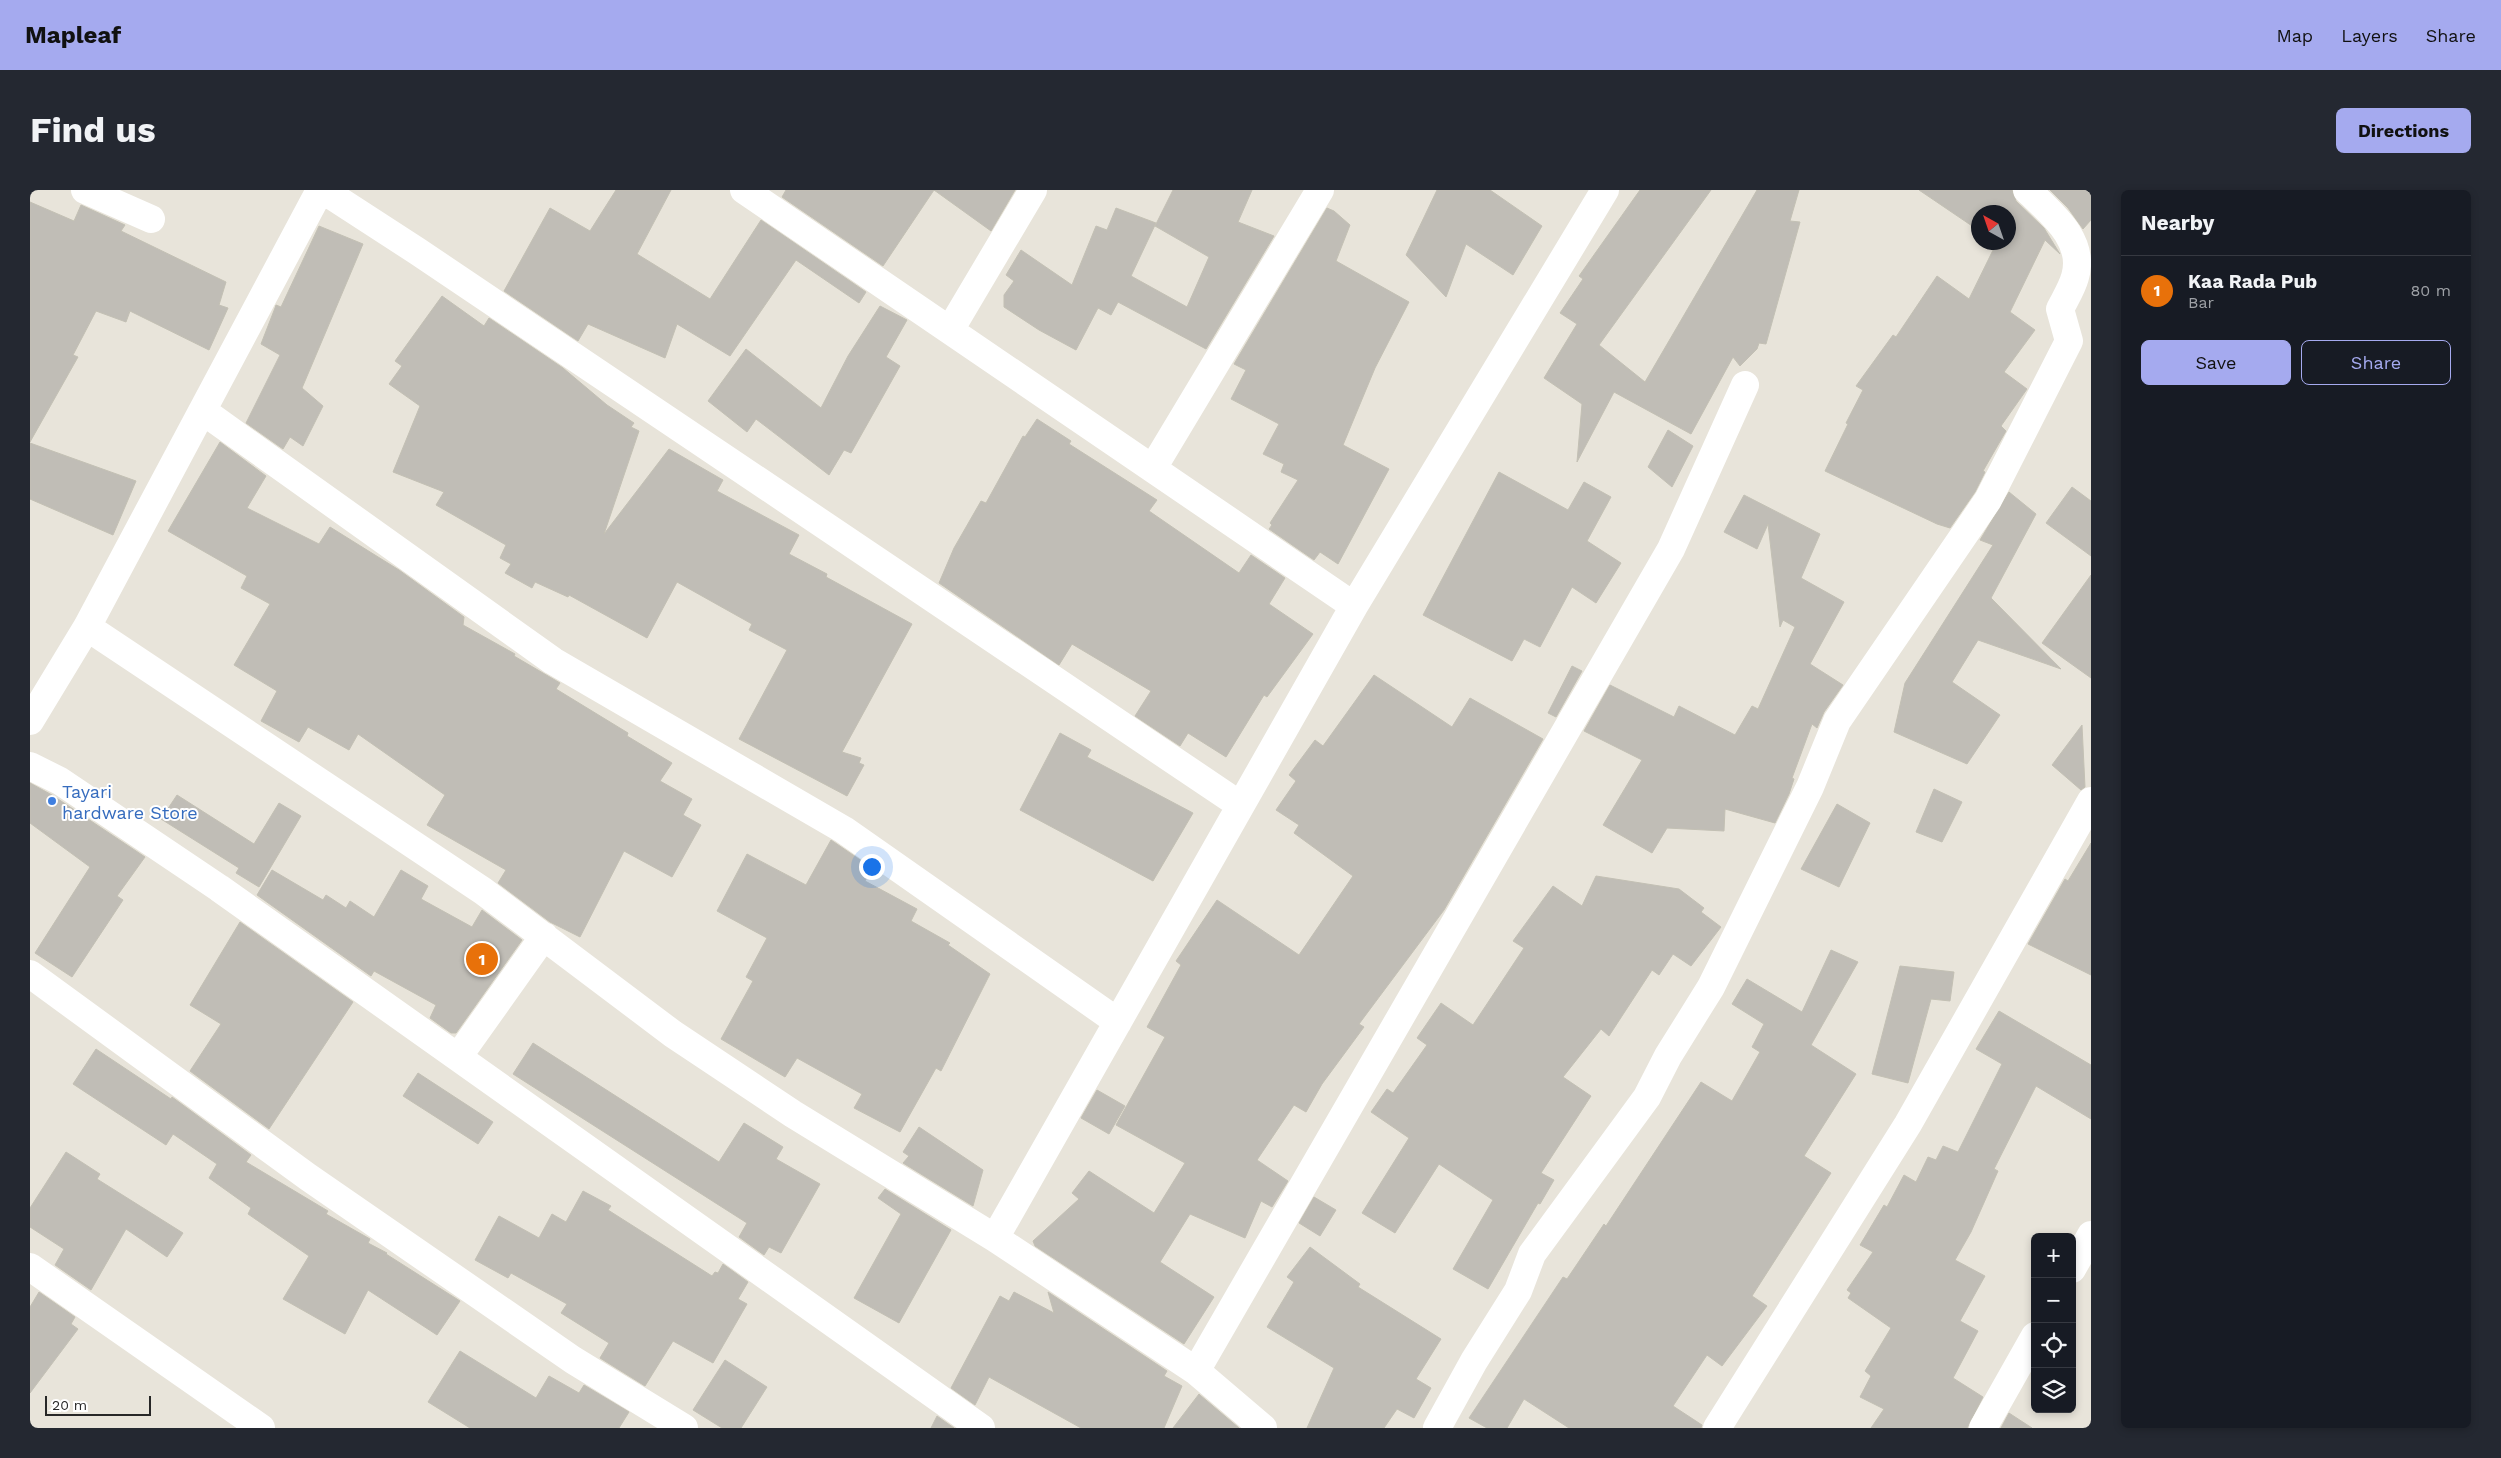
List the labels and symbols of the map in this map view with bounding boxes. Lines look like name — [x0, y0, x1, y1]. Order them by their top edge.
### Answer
north arrow — [1971, 205, 2016, 250]
place label: Tayari hardware Store — [62, 781, 198, 823]
marker: Tayari hardware Store — [46, 795, 58, 807]
your location — [859, 854, 885, 880]
pin: 1 — [466, 940, 498, 978]
scale bar — [45, 1393, 151, 1416]

